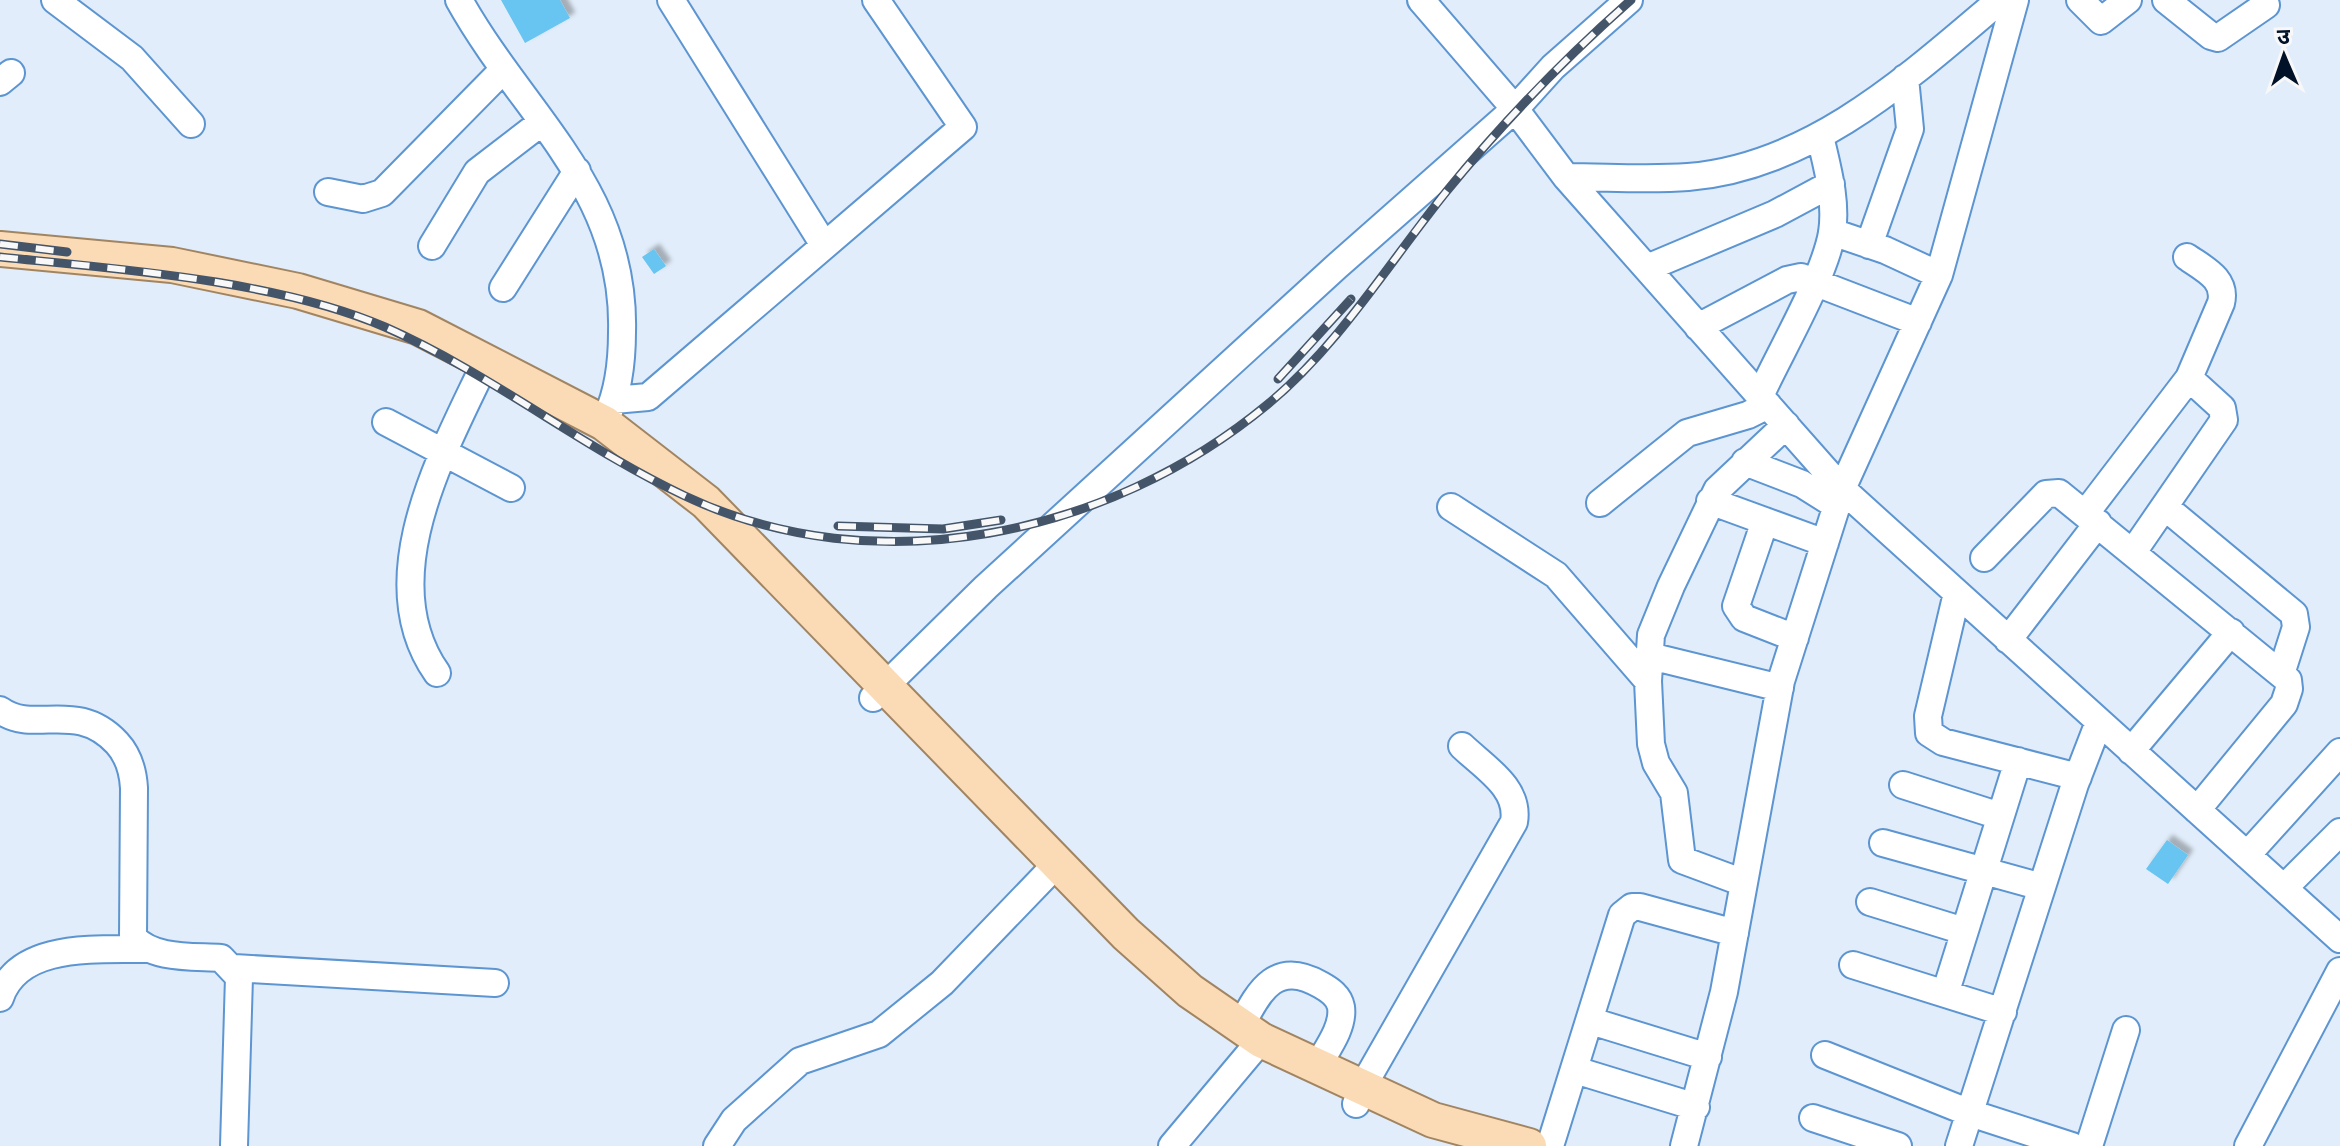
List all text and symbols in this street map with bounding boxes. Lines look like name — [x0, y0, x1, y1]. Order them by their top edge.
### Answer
north arrow — [2244, 16, 2324, 96]
text: उ — [2276, 24, 2291, 51]

